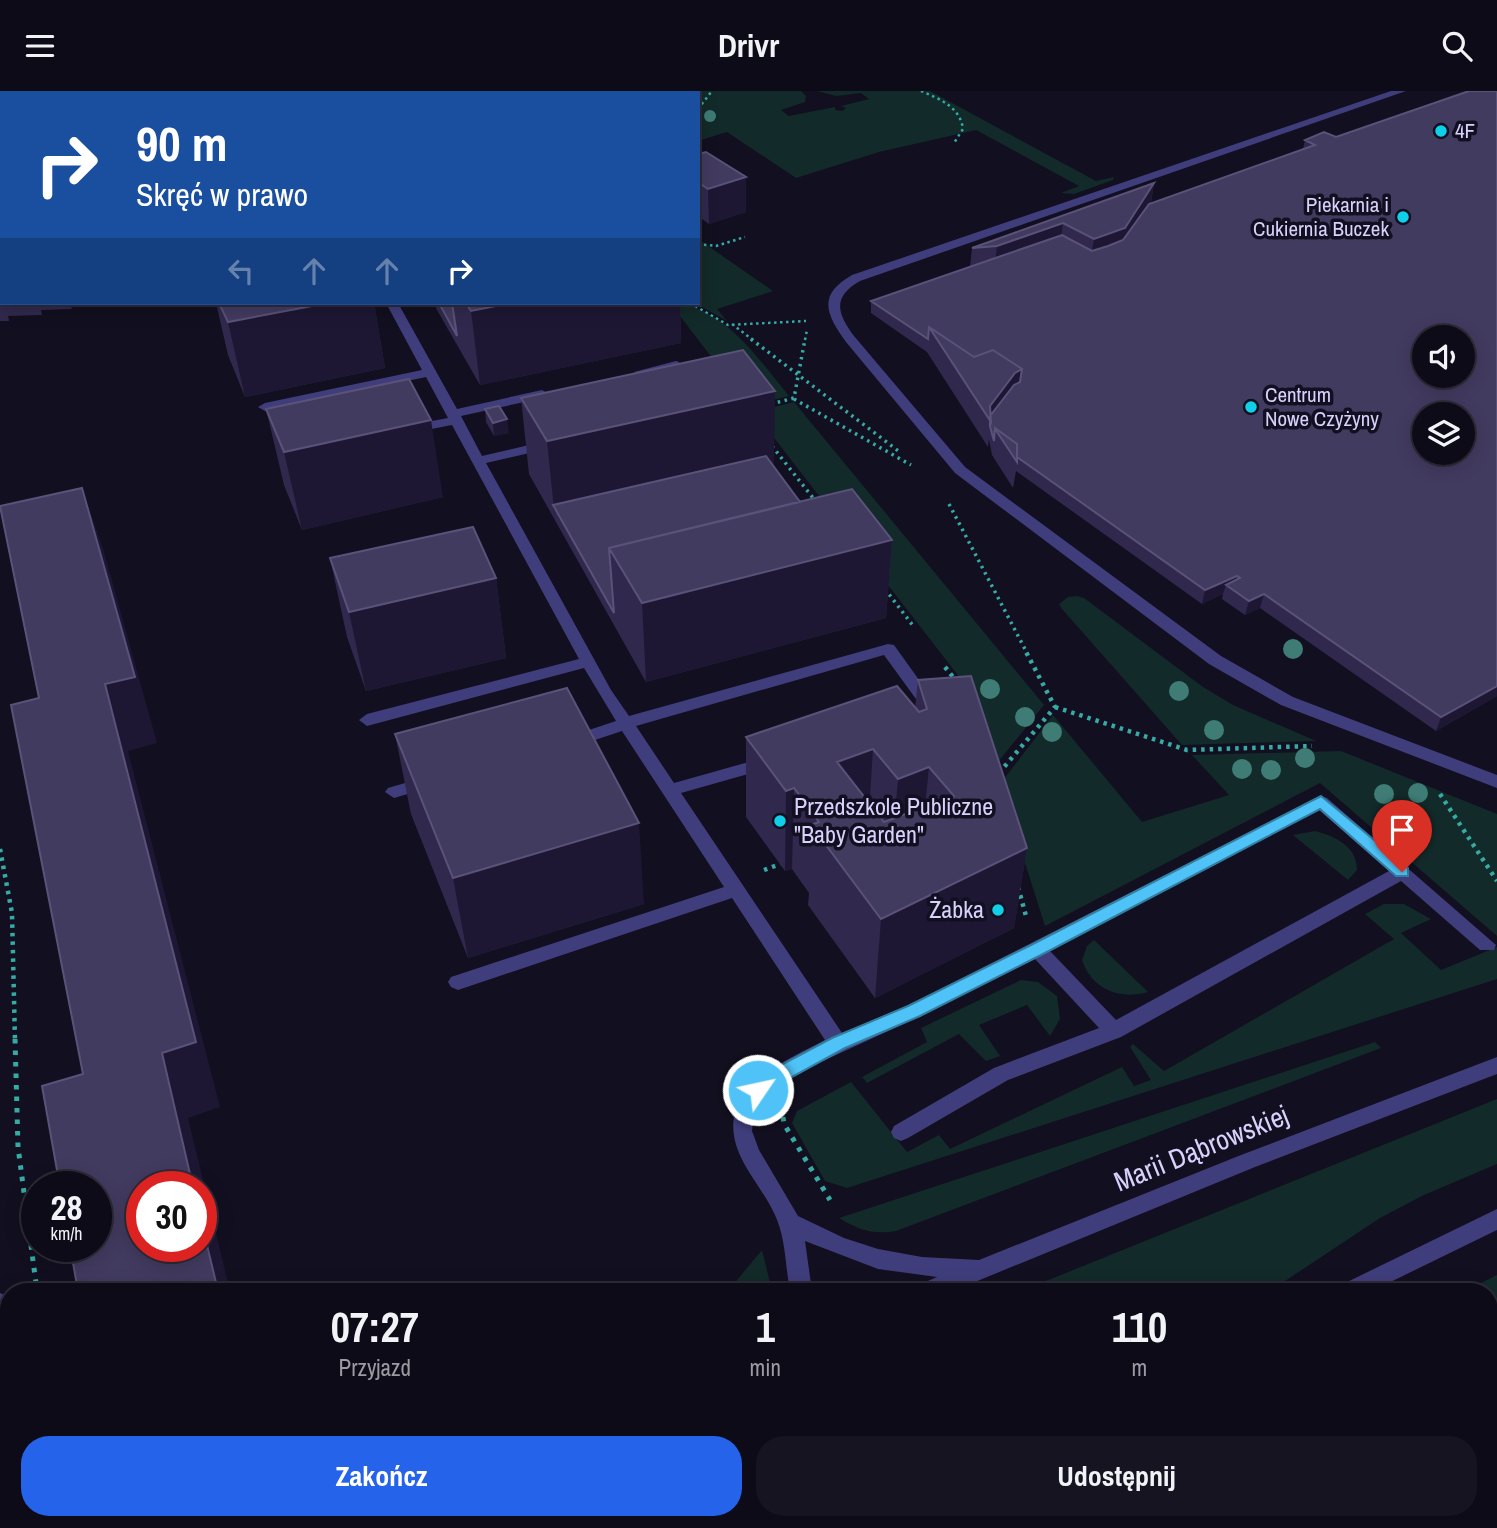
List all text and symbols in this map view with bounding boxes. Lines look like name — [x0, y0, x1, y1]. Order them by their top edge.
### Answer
text: Drivr — [718, 24, 779, 67]
icon: menu — [21, 27, 59, 65]
icon: search — [1438, 27, 1476, 65]
text: 90 m — [136, 110, 228, 176]
place label: 4F — [1455, 116, 1475, 145]
icon: right — [21, 119, 112, 210]
marker: 4F — [1433, 123, 1449, 139]
text: Skręć w prawo — [136, 173, 308, 216]
place label: Piekarnia i Cukiernia Buczek — [1253, 190, 1389, 243]
marker: Piekarnia i Cukiernia Buczek — [1395, 209, 1411, 225]
icon: left — [222, 252, 260, 290]
icon: ahead — [295, 252, 333, 290]
icon: ahead — [368, 252, 406, 290]
icon: right — [441, 252, 479, 290]
map controls — [1412, 325, 1475, 465]
button: sound — [1412, 325, 1475, 388]
place label: Centrum Nowe Czyżyny — [1265, 380, 1379, 433]
marker: Centrum Nowe Czyżyny — [1243, 399, 1259, 415]
button: layers — [1412, 402, 1475, 465]
place label: Przedszkole Publiczne "Baby Garden" — [794, 790, 993, 850]
pin — [1372, 800, 1432, 872]
icon: arrive — [1383, 811, 1421, 849]
marker: Przedszkole Publiczne "Baby Garden" — [772, 813, 788, 829]
place label: Żabka — [929, 893, 984, 925]
marker: Żabka — [990, 902, 1006, 918]
position arrow — [721, 1053, 795, 1127]
street label: Marii Dąbrowskiej — [1108, 1096, 1294, 1200]
speed limit sign: 30 — [126, 1171, 217, 1262]
text: 28 — [51, 1184, 82, 1231]
text: km/h — [51, 1221, 83, 1246]
text: 07:27 — [331, 1299, 419, 1355]
text: 1 — [756, 1299, 775, 1355]
text: 110 — [1112, 1299, 1167, 1355]
text: Przyjazd — [339, 1352, 411, 1383]
text: min — [750, 1352, 781, 1383]
text: m — [1132, 1352, 1147, 1383]
button: Zakończ — [21, 1436, 742, 1516]
button: Udostępnij — [756, 1436, 1477, 1516]

